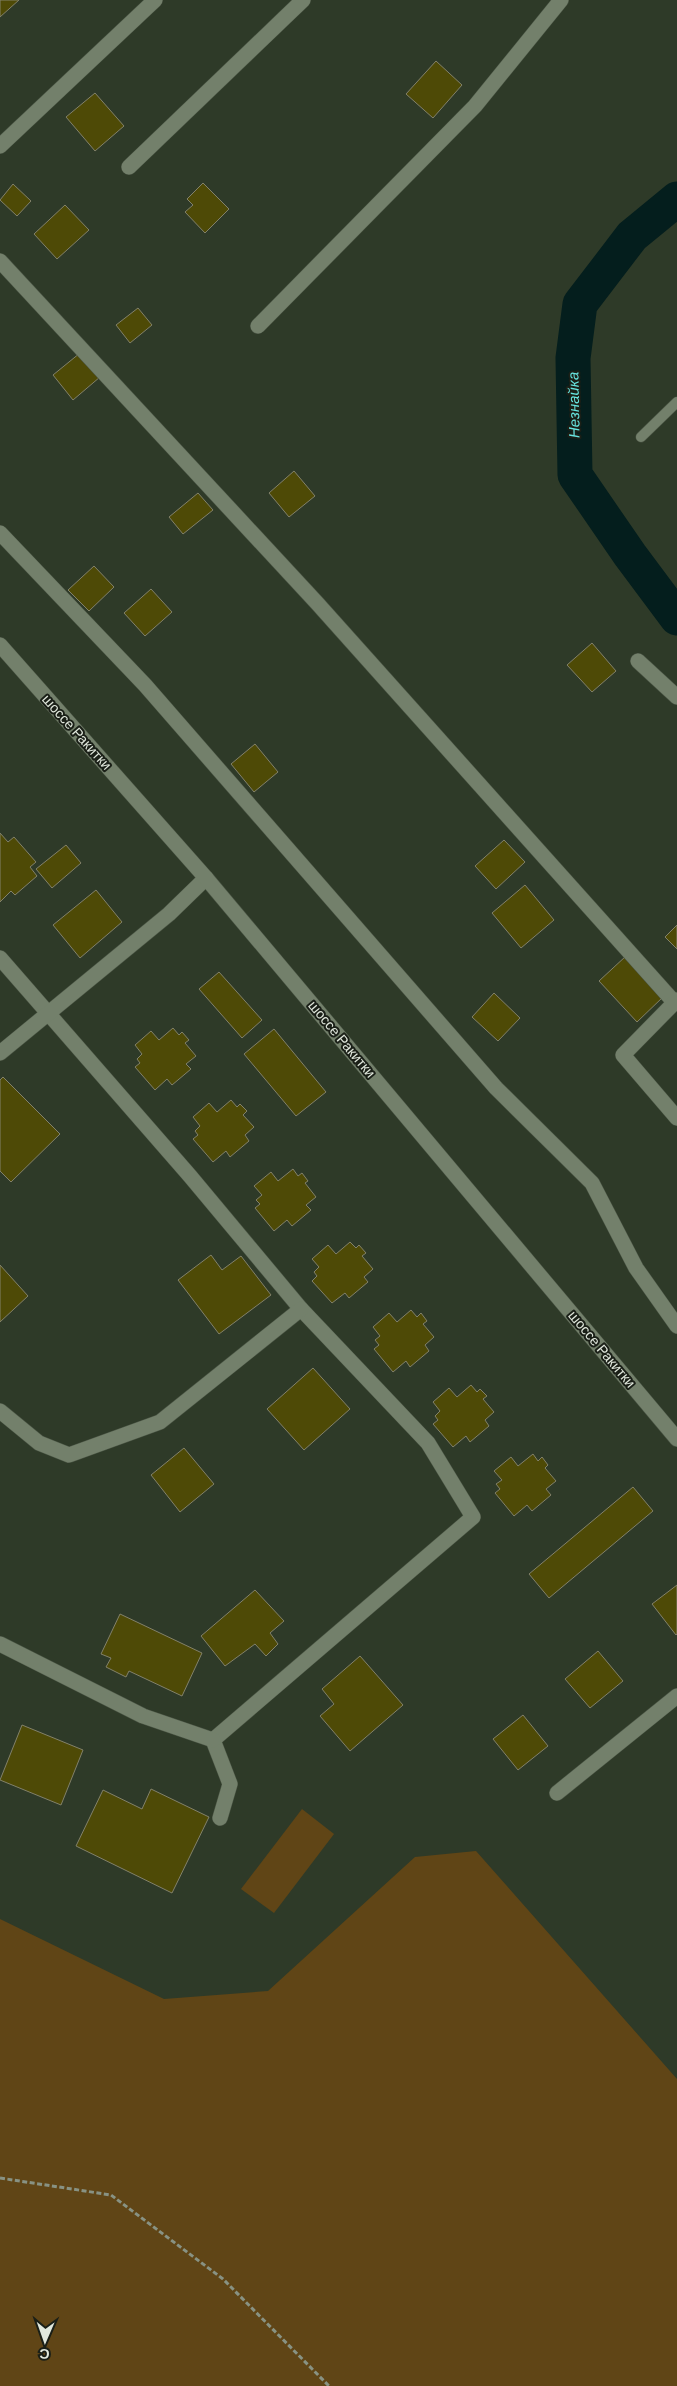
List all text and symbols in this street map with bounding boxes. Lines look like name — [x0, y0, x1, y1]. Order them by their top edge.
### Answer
water label: Незнайка — [563, 372, 585, 438]
street label: шоссе Ракитки — [38, 690, 116, 774]
street label: шоссе Ракитки — [304, 997, 380, 1081]
street label: шоссе Ракитки — [564, 1307, 640, 1391]
north arrow — [20, 2316, 70, 2366]
text: С — [39, 2345, 50, 2363]

